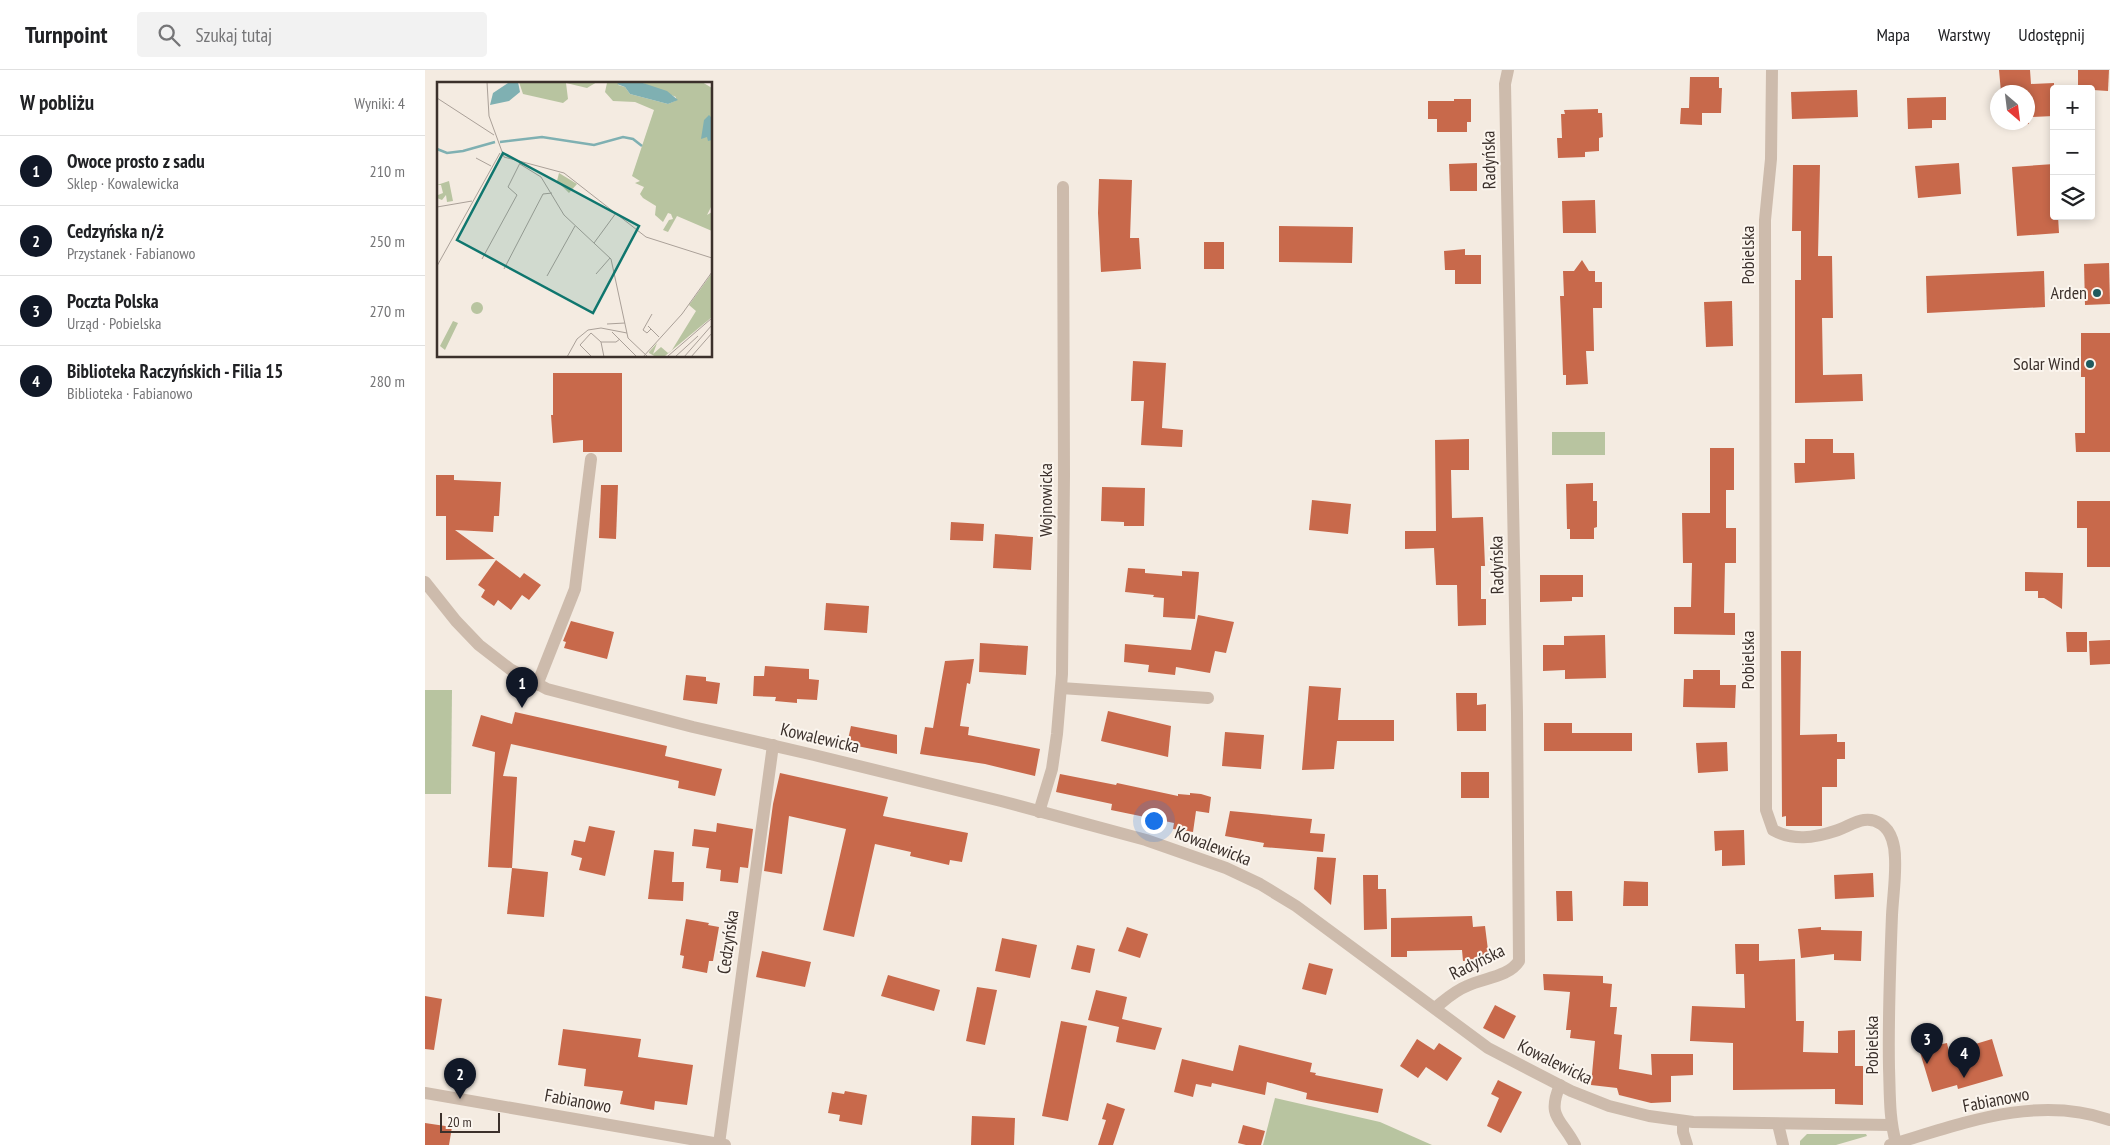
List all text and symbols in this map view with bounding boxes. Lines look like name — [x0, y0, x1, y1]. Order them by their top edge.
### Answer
search box — [137, 12, 487, 57]
text: Turnpoint — [25, 19, 107, 50]
icon: search — [155, 21, 183, 49]
text: Szukaj tutaj — [195, 23, 272, 47]
text: Mapa — [1876, 23, 1910, 46]
text: Warstwy — [1938, 23, 1990, 46]
text: Udostępnij — [2018, 23, 2085, 46]
inset map — [437, 82, 713, 358]
north arrow — [1990, 85, 2035, 130]
map controls — [2050, 85, 2095, 220]
button: + — [2050, 85, 2095, 130]
text: W pobliżu — [20, 89, 94, 116]
text: Wyniki: 4 — [354, 93, 405, 113]
button: − — [2050, 130, 2095, 175]
street label: Radyńska — [1476, 131, 1501, 189]
text: Owoce prosto z sadu — [67, 149, 205, 173]
text: 1 — [32, 161, 40, 181]
text: 210 m — [370, 161, 405, 181]
text: Sklep · Kowalewicka — [67, 173, 179, 193]
button: layers — [2050, 175, 2095, 220]
text: Cedzyńska n/ż — [67, 219, 164, 243]
street label: Pobielska — [1736, 226, 1759, 285]
text: 2 — [32, 231, 40, 251]
text: 250 m — [370, 231, 405, 251]
text: Przystanek · Fabianowo — [67, 243, 196, 263]
place label: Arden — [2050, 281, 2087, 304]
marker: Arden — [2091, 287, 2103, 299]
text: Poczta Polska — [67, 289, 159, 313]
text: 3 — [32, 301, 40, 321]
text: 270 m — [370, 301, 405, 321]
text: Urząd · Pobielska — [67, 313, 161, 333]
place label: Solar Wind — [2013, 352, 2080, 375]
marker: Solar Wind — [2084, 358, 2096, 370]
text: Biblioteka Raczyńskich - Filia 15 — [67, 359, 283, 383]
text: 4 — [32, 371, 40, 391]
text: 280 m — [370, 371, 405, 391]
text: Biblioteka · Fabianowo — [67, 383, 193, 403]
street label: Wojnowicka — [1034, 463, 1057, 537]
street label: Radyńska — [1484, 536, 1509, 594]
street label: Pobielska — [1736, 631, 1759, 690]
pin: 1 — [506, 667, 538, 708]
street label: Kowalewicka — [778, 717, 862, 758]
your location — [1141, 808, 1167, 834]
street label: Kowalewicka — [1172, 820, 1255, 871]
street label: Cedzyńska — [712, 909, 743, 975]
street label: Radyńska — [1445, 938, 1508, 985]
street label: Pobielska — [1860, 1016, 1883, 1075]
pin: 3 — [1911, 1023, 1943, 1064]
street label: Kowalewicka — [1514, 1034, 1596, 1089]
pin: 4 — [1948, 1037, 1980, 1078]
pin: 2 — [444, 1058, 476, 1099]
street label: Fabianowo — [1961, 1082, 2031, 1117]
street label: Fabianowo — [543, 1083, 613, 1118]
scale bar — [440, 1110, 500, 1133]
text: 20 m — [447, 1113, 472, 1131]

